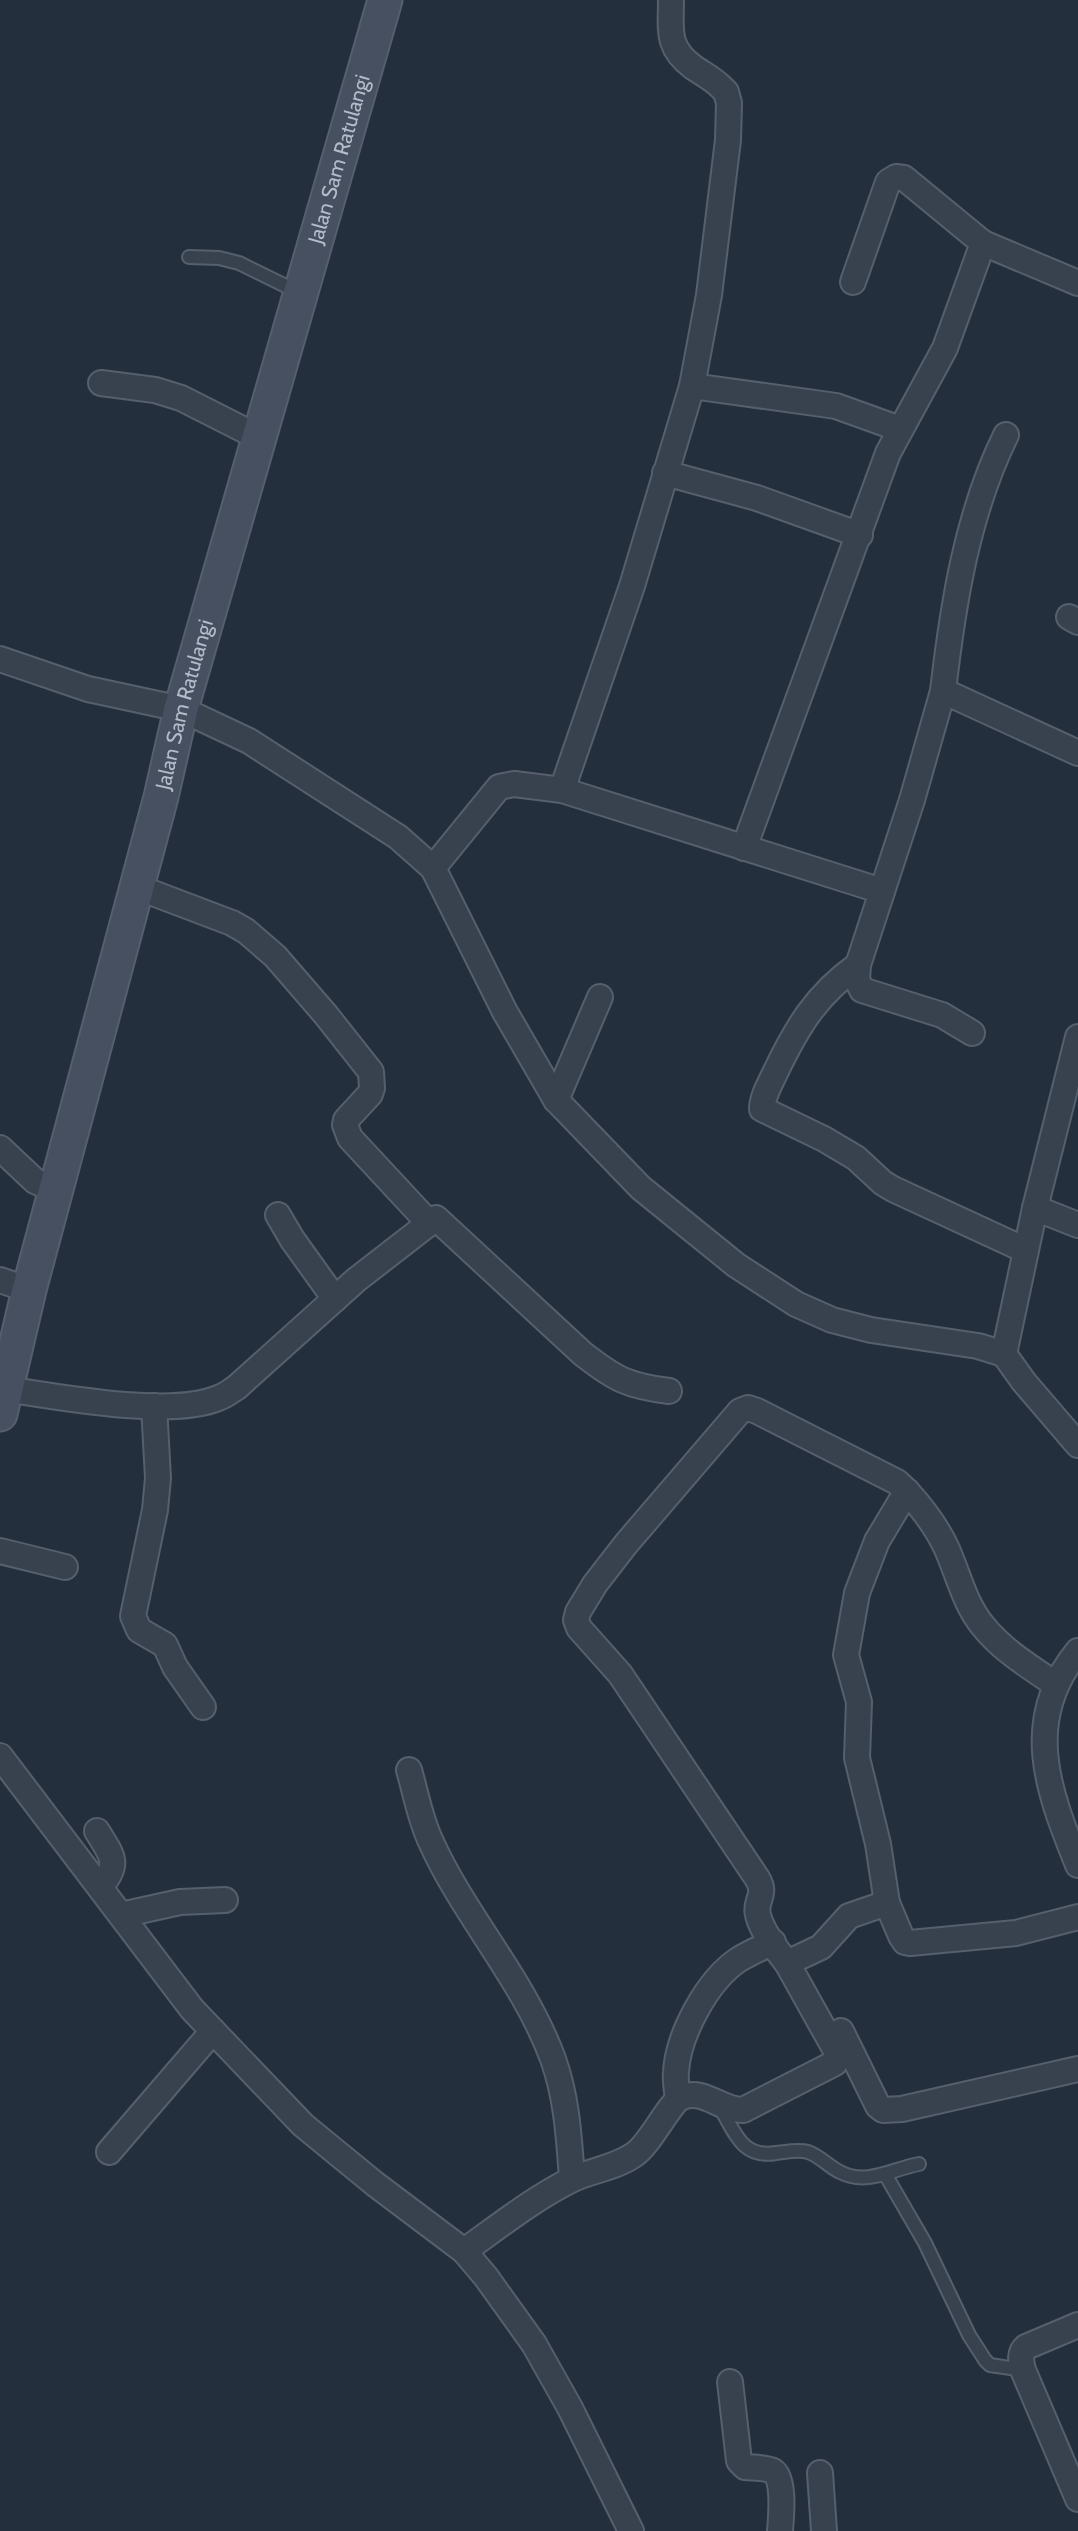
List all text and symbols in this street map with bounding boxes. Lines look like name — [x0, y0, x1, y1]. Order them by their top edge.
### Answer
street label: Jalan Sam Ratulangi — [302, 72, 375, 248]
street label: Jalan Sam Ratulangi — [150, 616, 218, 793]

